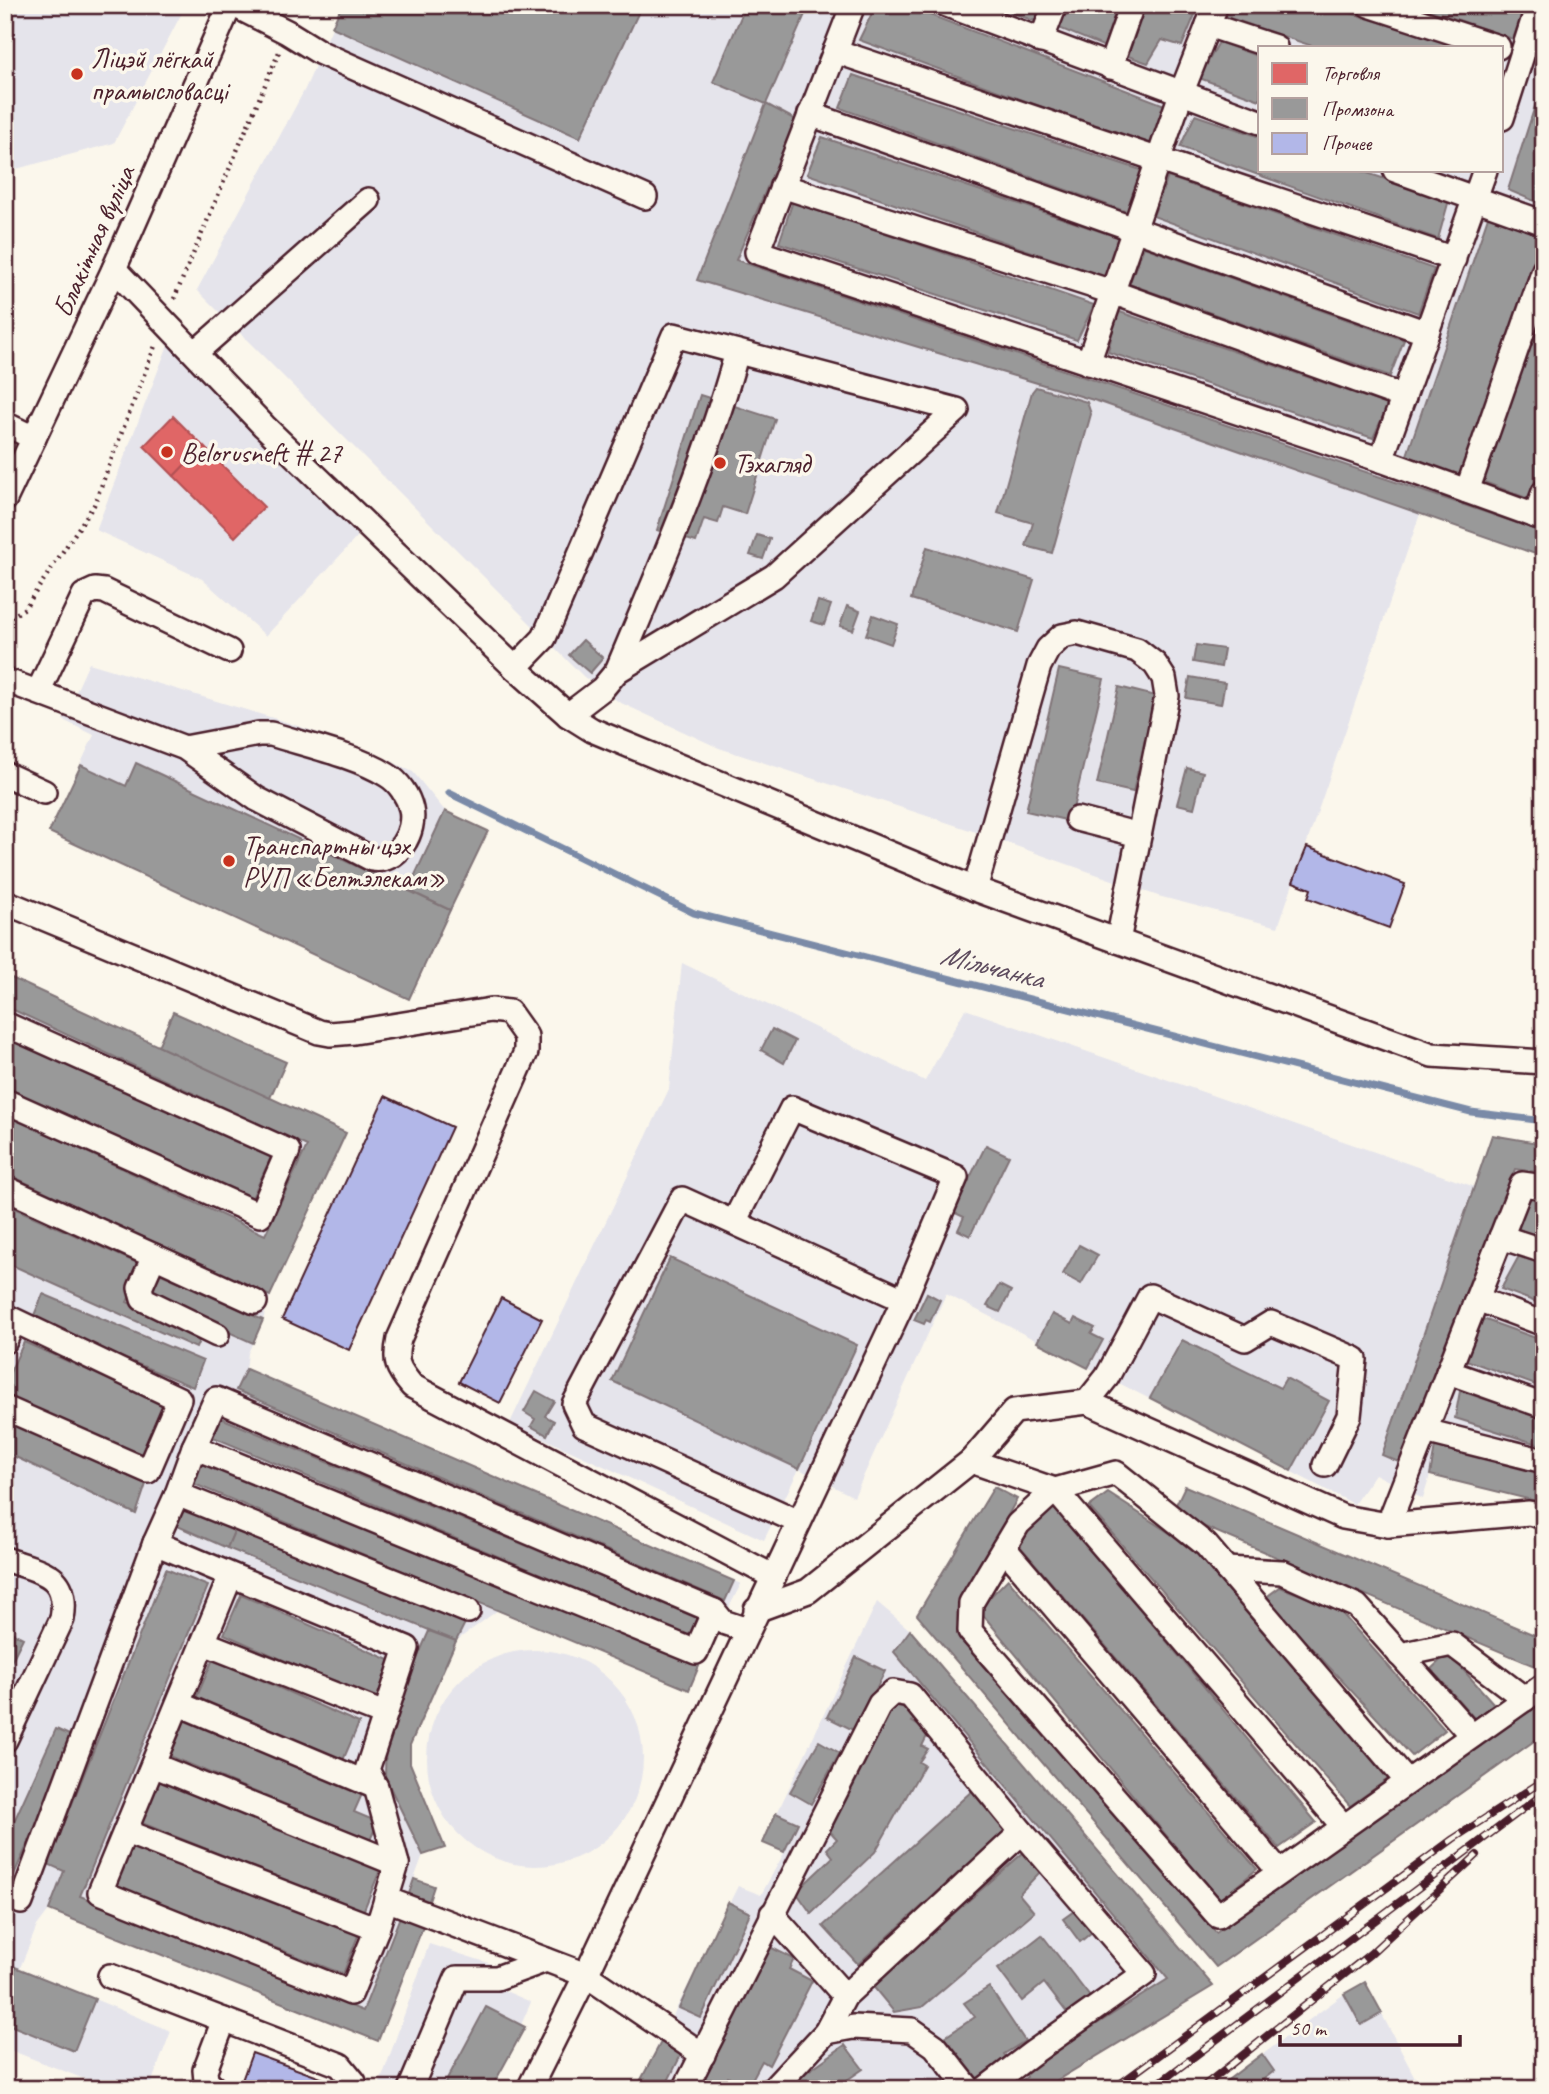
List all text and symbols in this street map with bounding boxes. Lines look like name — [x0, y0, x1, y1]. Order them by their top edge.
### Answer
place label: Ліцэй лёгкай прамысловасці — [91, 41, 231, 108]
legend — [1258, 46, 1504, 172]
text: Торговля — [1322, 60, 1381, 86]
marker: Ліцэй лёгкай прамысловасці — [69, 66, 85, 82]
text: Промзона — [1322, 96, 1395, 122]
text: Прочее — [1322, 130, 1373, 156]
street label: Блакітная вуліца — [44, 158, 143, 322]
place label: Belorusneft # 27 — [181, 435, 343, 470]
marker: Belorusneft # 27 — [159, 444, 175, 460]
place label: Тэхагляд — [734, 446, 813, 481]
marker: Тэхагляд — [712, 455, 728, 471]
place label: Транспартны цэх РУП «Белтэлекам» — [243, 828, 445, 895]
marker: Транспартны цэх РУП «Белтэлекам» — [221, 853, 237, 869]
water label: Мільчанка — [937, 935, 1050, 998]
scale bar — [1280, 2003, 1460, 2047]
text: 50 m — [1290, 2015, 1328, 2041]

